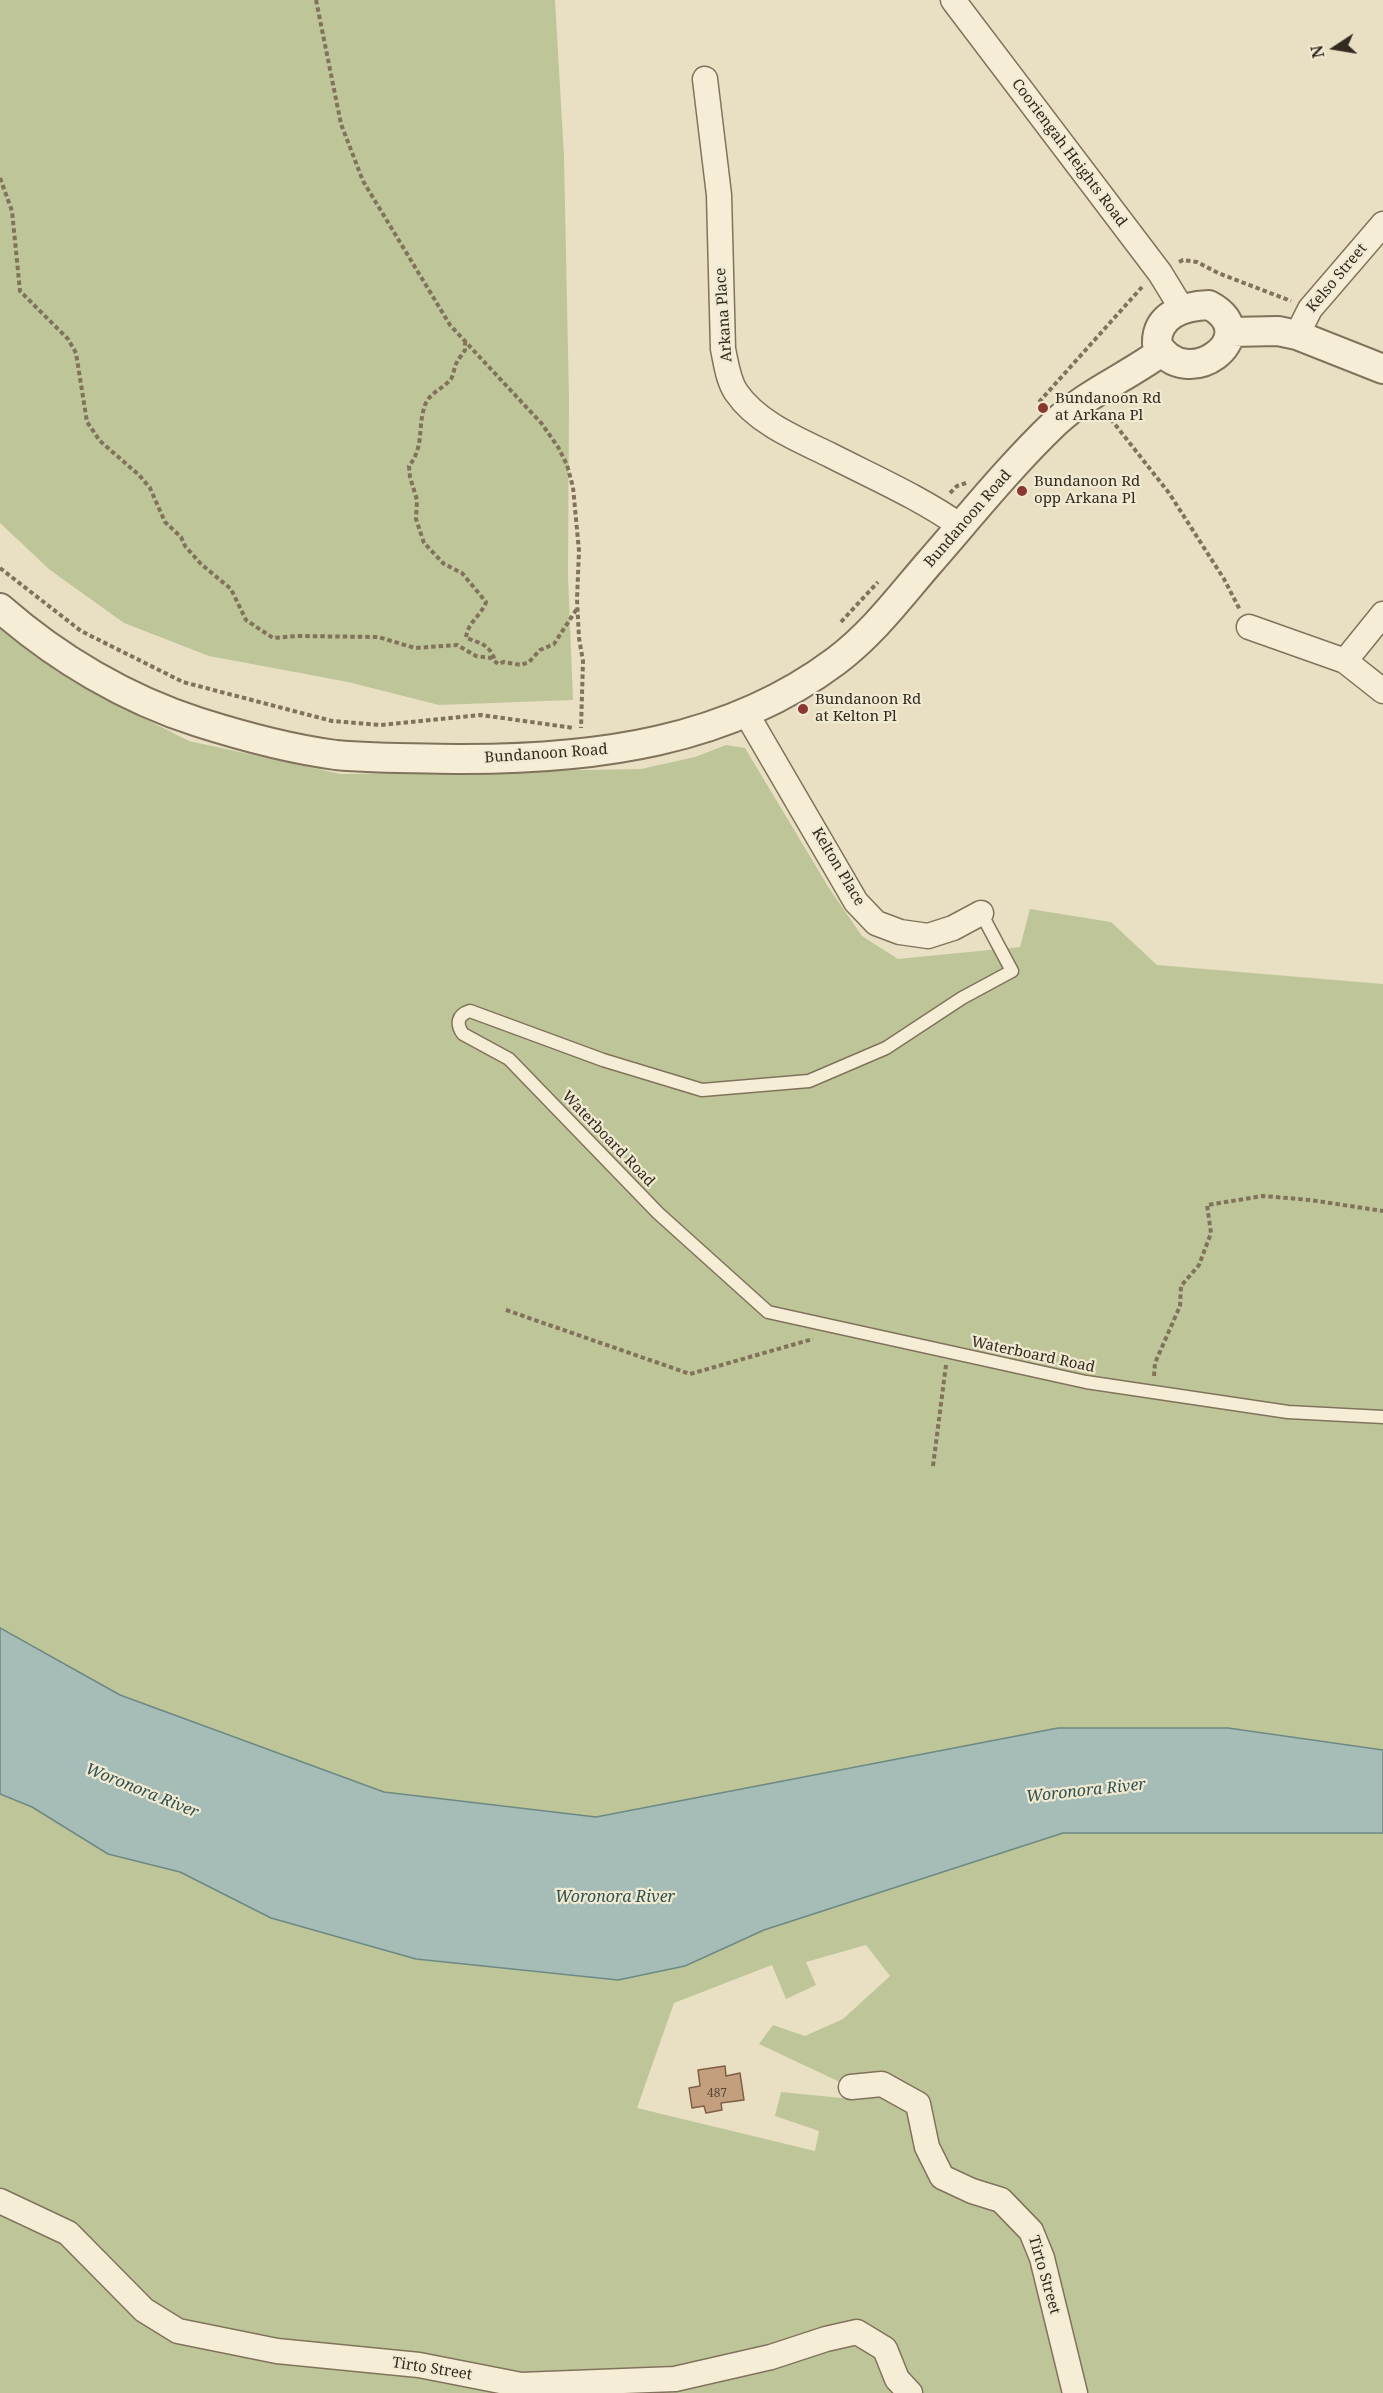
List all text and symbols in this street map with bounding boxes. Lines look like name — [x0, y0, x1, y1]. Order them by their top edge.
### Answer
north arrow — [1305, 18, 1365, 78]
text: N — [1305, 43, 1329, 60]
street label: Cooriengah Heights Road — [1008, 76, 1130, 230]
street label: Kelso Street — [1303, 240, 1371, 316]
street label: Arkana Place — [712, 267, 736, 363]
place label: Bundanoon Rd at Arkana Pl — [1055, 390, 1161, 425]
marker: Bundanoon Rd at Arkana Pl — [1036, 401, 1050, 415]
street label: Bundanoon Road — [921, 467, 1015, 571]
place label: Bundanoon Rd opp Arkana Pl — [1034, 473, 1140, 508]
marker: Bundanoon Rd opp Arkana Pl — [1015, 484, 1029, 498]
place label: Bundanoon Rd at Kelton Pl — [815, 691, 921, 726]
marker: Bundanoon Rd at Kelton Pl — [796, 702, 810, 716]
street label: Bundanoon Road — [484, 741, 608, 767]
street label: Kelton Place — [808, 825, 868, 909]
street label: Waterboard Road — [558, 1087, 658, 1191]
street label: Waterboard Road — [969, 1333, 1097, 1377]
water label: Woronora River — [83, 1760, 201, 1822]
water label: Woronora River — [1025, 1775, 1147, 1807]
water label: Woronora River — [555, 1887, 675, 1907]
house number: 487 — [707, 2087, 727, 2101]
street label: Tirto Street — [1024, 2234, 1064, 2316]
street label: Tirto Street — [391, 2354, 473, 2384]

